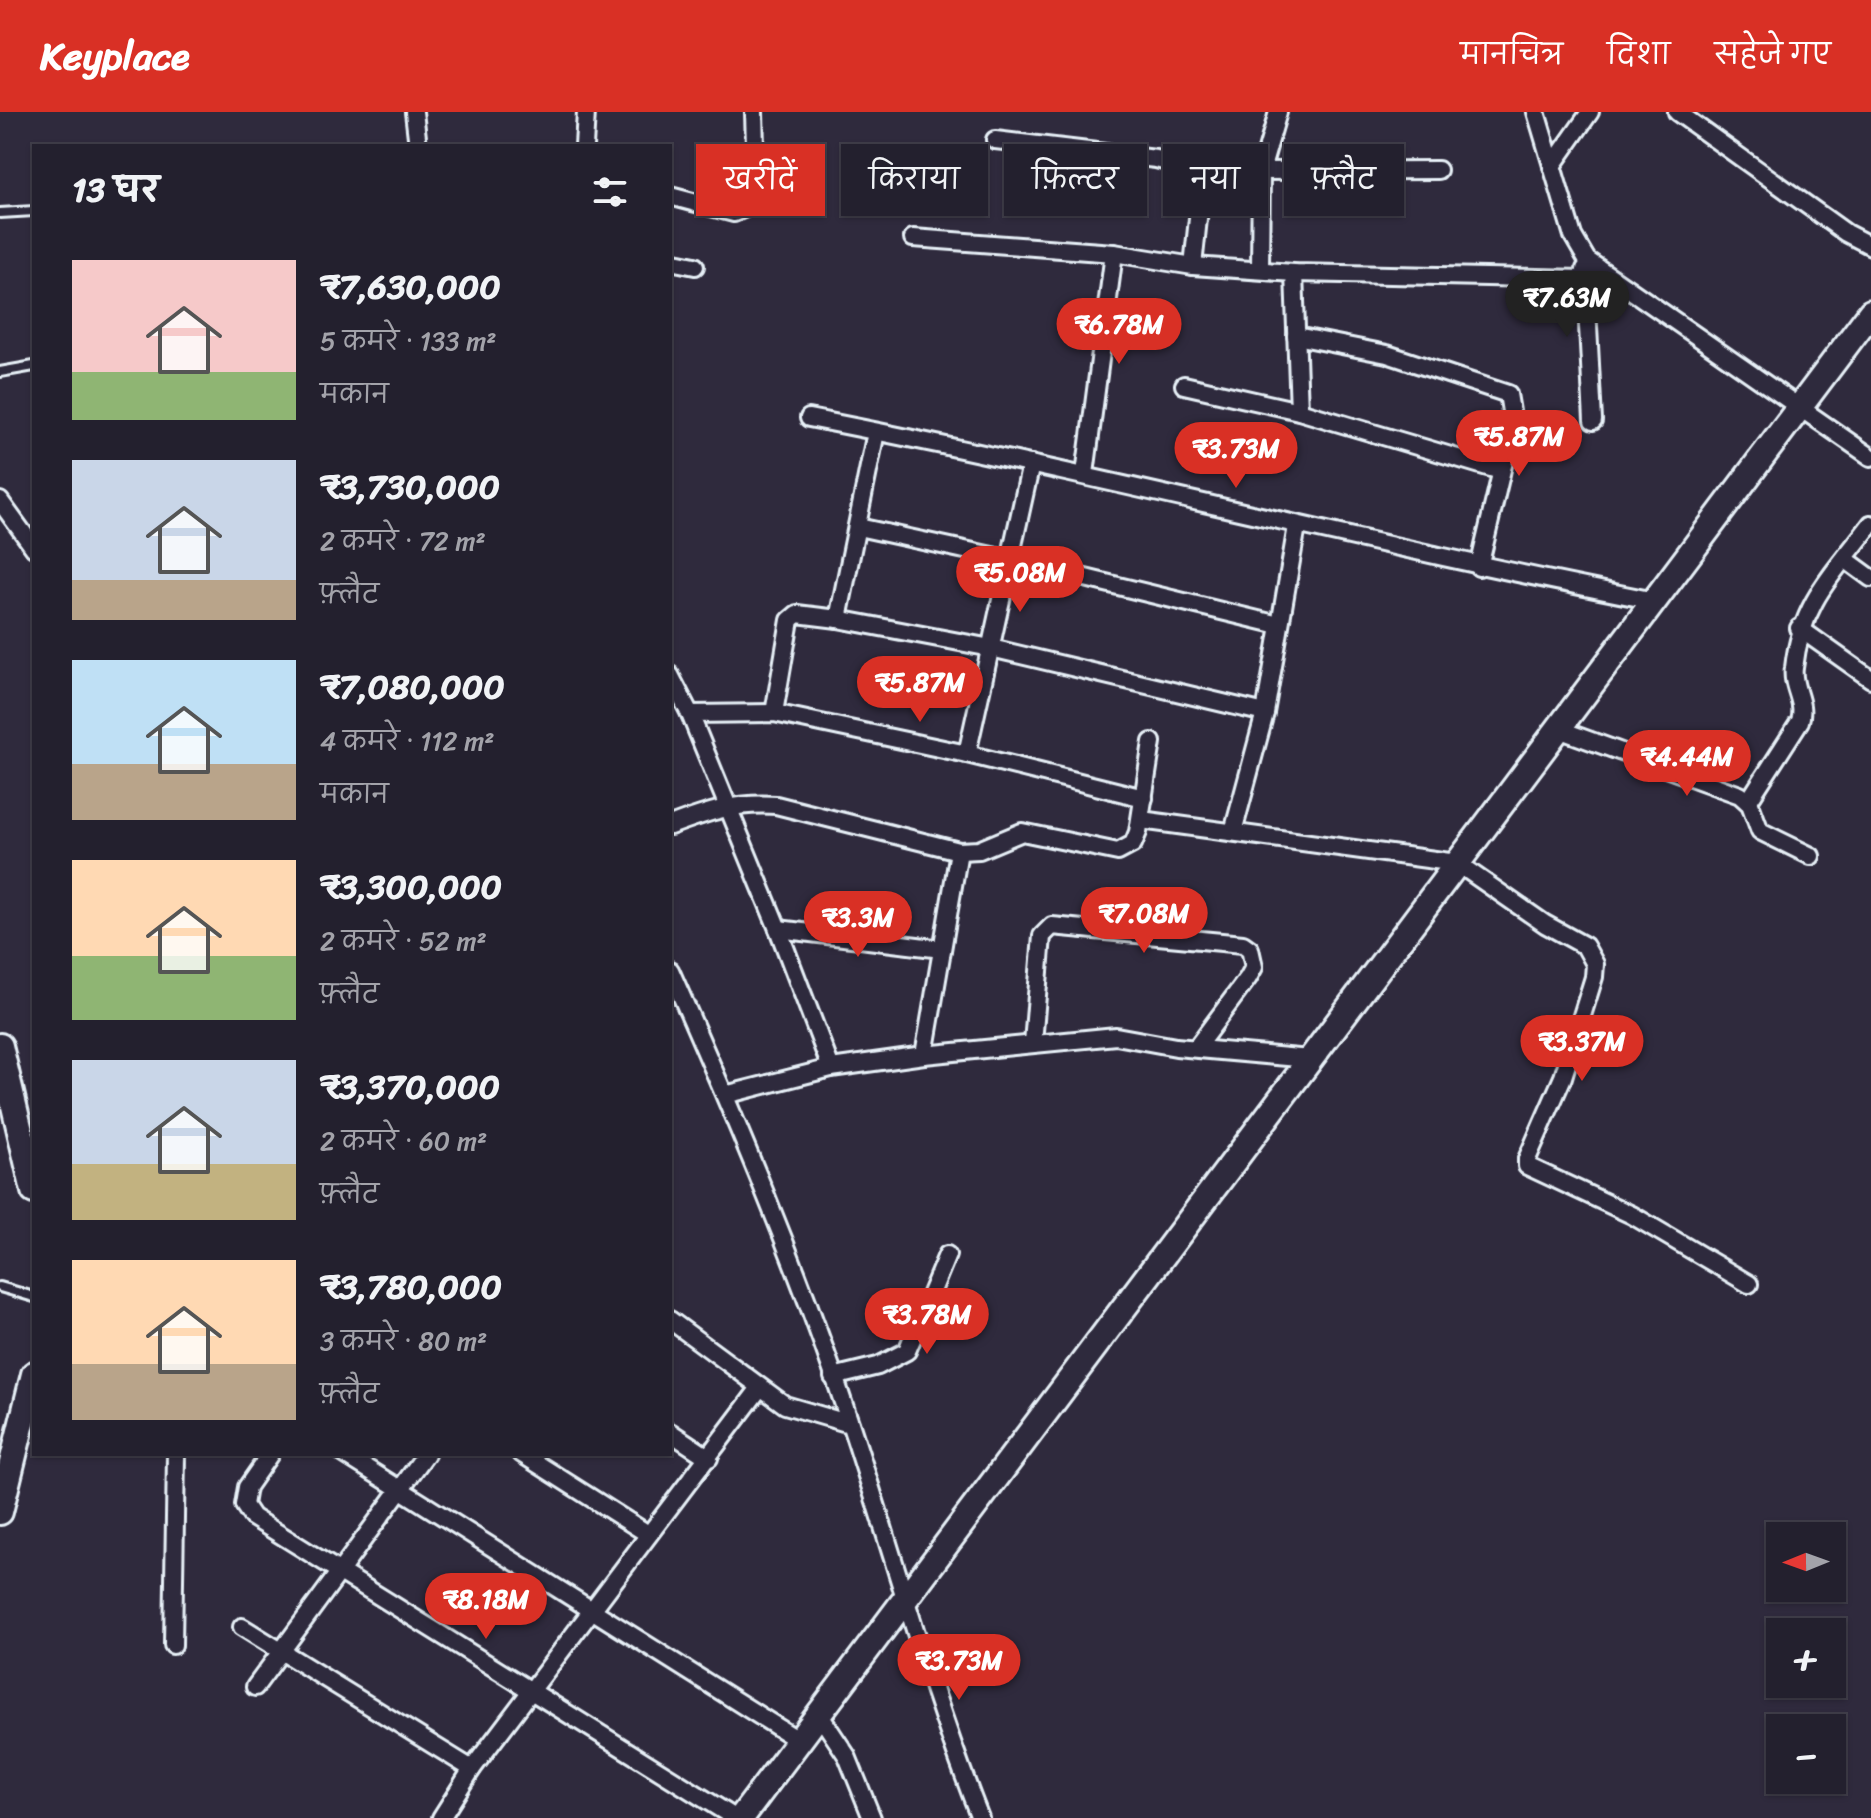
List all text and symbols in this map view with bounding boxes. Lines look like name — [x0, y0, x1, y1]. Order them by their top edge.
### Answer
text: Keyplace — [40, 23, 190, 90]
text: मानचित्र — [1460, 30, 1563, 79]
text: दिशा — [1607, 30, 1671, 79]
text: सहेजे गए — [1715, 30, 1831, 79]
chip: खरीदें — [696, 144, 825, 216]
chip: किराया — [841, 144, 988, 216]
chip: फ़िल्टर — [1004, 144, 1147, 216]
chip: नया — [1163, 144, 1268, 216]
chip: फ़्लैट — [1284, 144, 1404, 216]
text: 13 घर — [72, 160, 159, 220]
icon: filters — [588, 170, 632, 214]
text: ₹7,630,000 — [320, 257, 501, 317]
pin: ₹7.63M — [1502, 271, 1632, 339]
text: ₹7.63M — [1523, 274, 1611, 320]
icon: home — [136, 292, 232, 388]
pin: ₹6.78M — [1054, 298, 1184, 366]
text: ₹6.78M — [1075, 301, 1163, 347]
text: 5 कमरे · 133 m² — [320, 318, 497, 364]
text: मकान — [320, 371, 389, 417]
pin: ₹5.87M — [1454, 410, 1584, 478]
text: ₹5.87M — [1474, 413, 1564, 459]
pin: ₹3.73M — [1171, 422, 1301, 490]
text: ₹3.73M — [1192, 425, 1280, 471]
text: ₹3,730,000 — [320, 457, 500, 517]
icon: home — [136, 492, 232, 588]
text: 2 कमरे · 72 m² — [320, 518, 486, 564]
pin: ₹5.08M — [955, 546, 1085, 614]
text: ₹5.08M — [974, 549, 1066, 595]
text: फ़्लैट — [320, 571, 379, 617]
pin: ₹5.87M — [855, 656, 985, 724]
text: ₹7,080,000 — [320, 657, 505, 717]
text: ₹5.87M — [875, 659, 965, 705]
icon: home — [136, 692, 232, 788]
text: 4 कमरे · 112 m² — [320, 718, 494, 764]
pin: ₹4.44M — [1622, 730, 1752, 798]
text: ₹4.44M — [1641, 733, 1733, 779]
text: मकान — [320, 771, 389, 817]
text: ₹3,300,000 — [320, 857, 502, 917]
pin: ₹7.08M — [1079, 887, 1209, 955]
text: ₹7.08M — [1099, 890, 1189, 936]
pin: ₹3.3M — [802, 891, 914, 959]
icon: home — [136, 892, 232, 988]
text: ₹3.3M — [822, 894, 894, 940]
text: 2 कमरे · 52 m² — [320, 918, 487, 964]
text: फ़्लैट — [320, 971, 379, 1017]
pin: ₹3.37M — [1517, 1015, 1647, 1083]
text: ₹3.37M — [1538, 1018, 1626, 1064]
text: ₹3,370,000 — [320, 1057, 500, 1117]
icon: home — [136, 1092, 232, 1188]
text: 2 कमरे · 60 m² — [320, 1118, 487, 1164]
text: फ़्लैट — [320, 1171, 379, 1217]
text: ₹3,780,000 — [320, 1257, 502, 1317]
pin: ₹3.78M — [862, 1288, 992, 1356]
text: ₹3.78M — [883, 1291, 971, 1337]
icon: home — [136, 1292, 232, 1388]
text: 3 कमरे · 80 m² — [320, 1318, 487, 1364]
text: फ़्लैट — [320, 1371, 379, 1417]
north arrow — [1766, 1522, 1846, 1602]
map controls — [1766, 1522, 1846, 1794]
pin: ₹8.18M — [421, 1573, 551, 1641]
text: ₹8.18M — [443, 1576, 529, 1622]
button: + — [1766, 1618, 1846, 1698]
pin: ₹3.73M — [894, 1634, 1024, 1702]
text: ₹3.73M — [915, 1637, 1003, 1683]
button: − — [1766, 1714, 1846, 1794]

